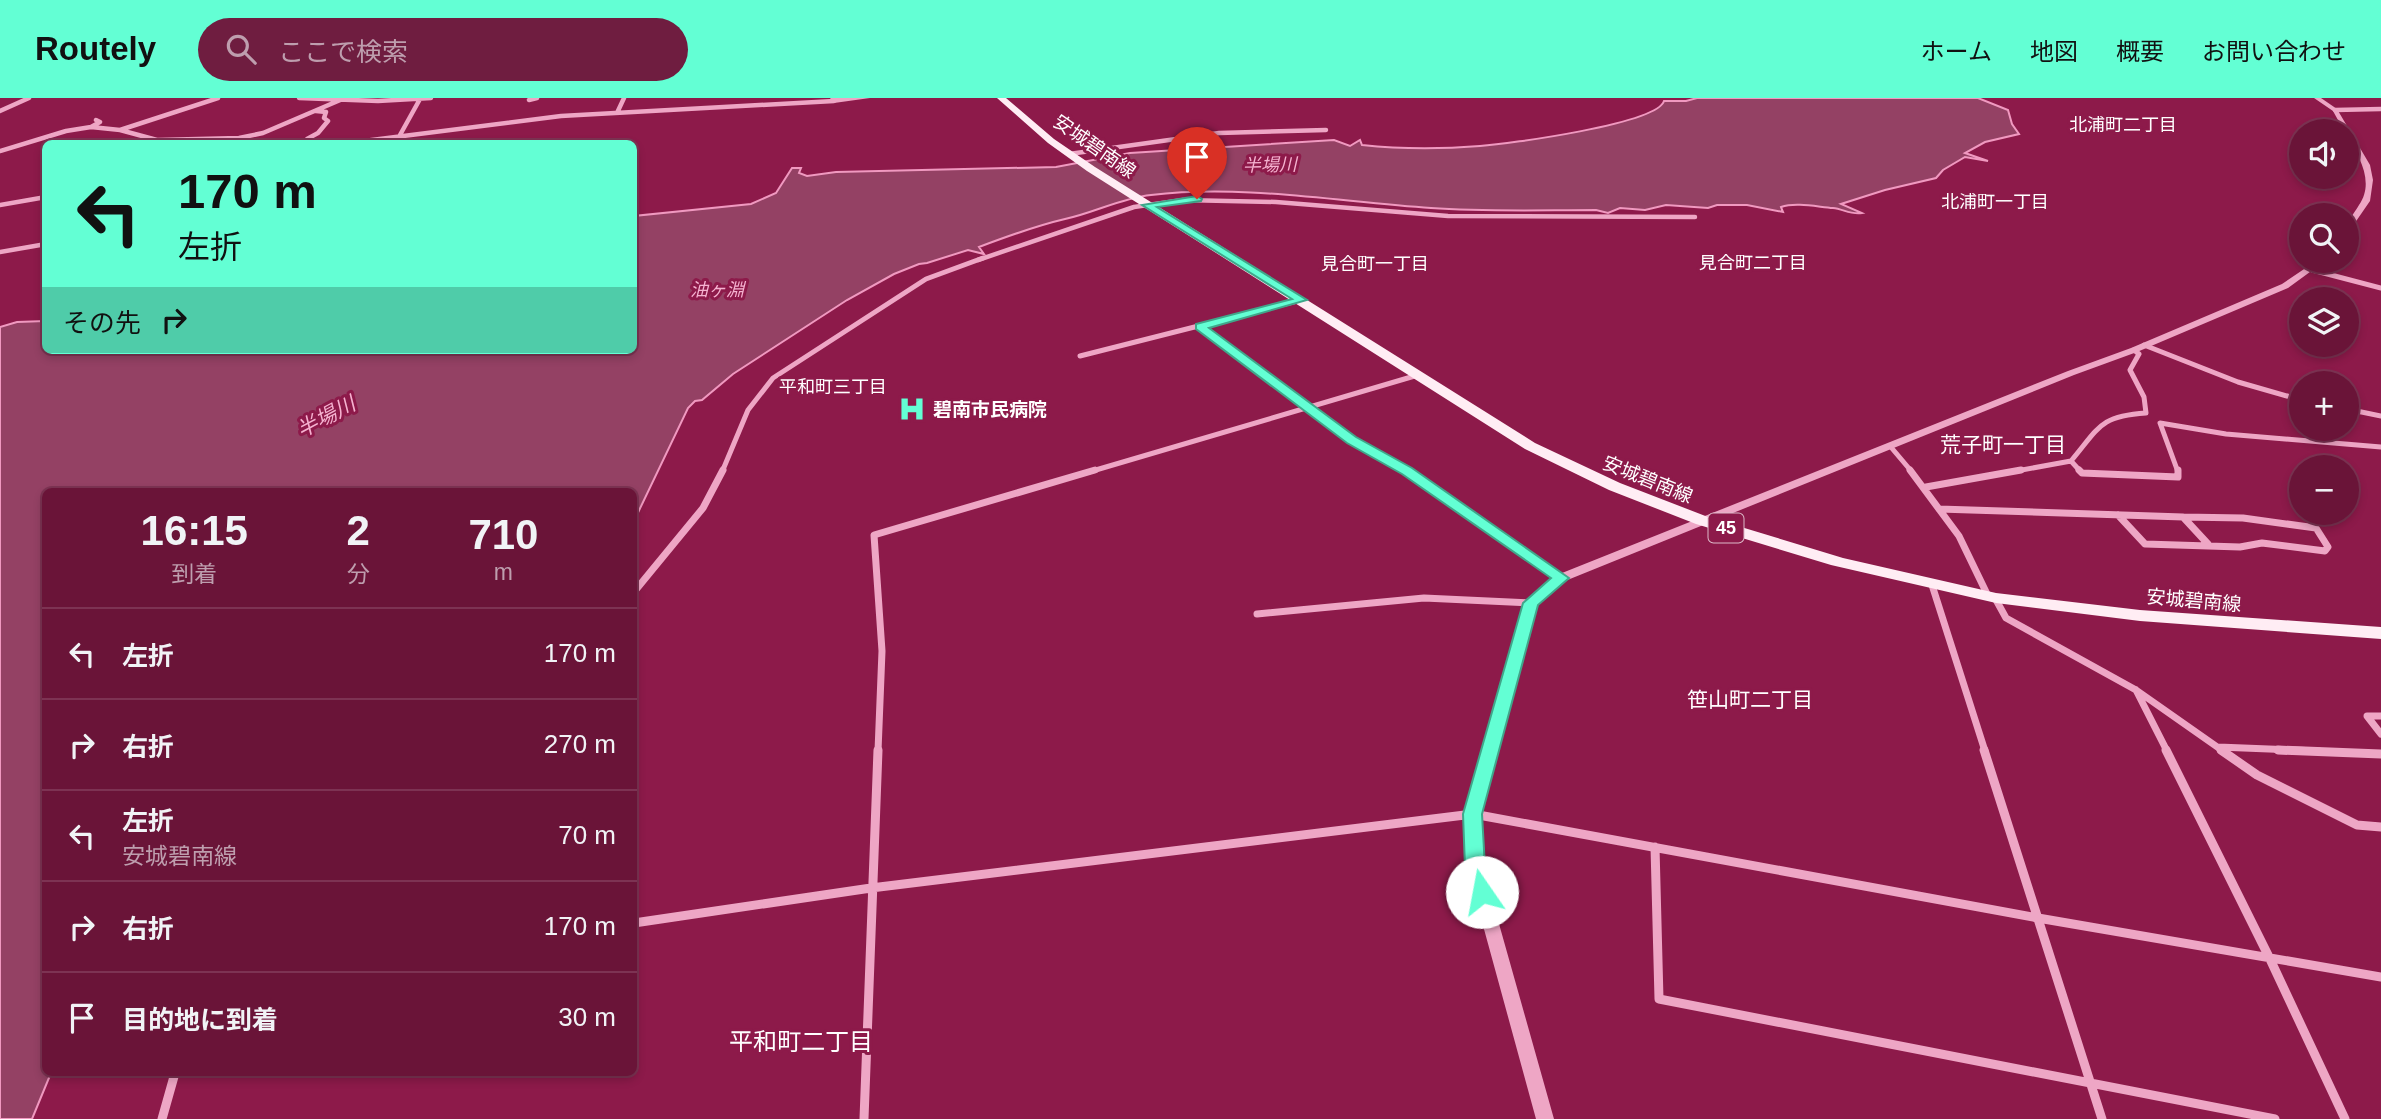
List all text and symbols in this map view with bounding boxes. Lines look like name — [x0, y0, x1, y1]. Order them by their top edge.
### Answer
search box — [198, 18, 688, 81]
text: Routely — [35, 30, 156, 67]
icon: search — [222, 30, 260, 68]
text: ここで検索 — [278, 37, 408, 67]
text: ホーム — [1921, 38, 1992, 65]
text: 地図 — [2030, 38, 2078, 65]
text: 概要 — [2116, 38, 2164, 65]
text: お問い合わせ — [2202, 38, 2346, 65]
street label: 安城碧南線 — [1050, 111, 1140, 182]
district label: 北浦町二丁目 — [2069, 115, 2177, 135]
map controls — [2289, 119, 2359, 525]
button: sound — [2289, 119, 2359, 189]
pin — [1167, 127, 1227, 199]
icon: arrive — [1178, 138, 1216, 176]
water label: 半場川 — [1243, 154, 1299, 175]
text: 170 m — [178, 164, 317, 218]
icon: left — [63, 168, 154, 259]
district label: 北浦町一丁目 — [1941, 192, 2049, 212]
button: search — [2289, 203, 2359, 273]
text: 左折 — [178, 229, 242, 265]
district label: 見合町二丁目 — [1699, 253, 1807, 273]
district label: 見合町一丁目 — [1321, 254, 1429, 274]
water label: 油ヶ淵 — [690, 280, 747, 300]
button: layers — [2289, 287, 2359, 357]
icon: right — [155, 301, 193, 339]
text: その先 — [63, 308, 141, 338]
button: + — [2289, 371, 2359, 441]
district label: 平和町三丁目 — [779, 377, 887, 397]
water label: 半場川 — [293, 391, 361, 442]
hospital icon: 碧南市民病院 — [897, 394, 927, 424]
place label: 碧南市民病院 — [933, 399, 1047, 420]
district label: 荒子町一丁目 — [1940, 433, 2066, 456]
street label: 安城碧南線 — [1600, 452, 1696, 507]
button: − — [2289, 455, 2359, 525]
text: 16:15 — [141, 507, 248, 554]
text: 2 — [346, 507, 370, 554]
text: 710 — [468, 511, 538, 558]
road number: 45 — [1708, 514, 1744, 542]
text: m — [494, 559, 513, 585]
text: 到着 — [171, 561, 217, 587]
text: 分 — [347, 561, 370, 587]
street label: 安城碧南線 — [2146, 586, 2242, 615]
icon: left — [63, 635, 101, 673]
text: 170 m — [544, 638, 616, 668]
text: 左折 — [122, 641, 174, 671]
district label: 笹山町二丁目 — [1687, 688, 1813, 711]
icon: right — [63, 726, 101, 764]
text: 270 m — [544, 729, 616, 759]
text: 右折 — [122, 732, 174, 762]
text: 左折 — [122, 806, 174, 836]
icon: left — [63, 817, 101, 855]
text: 70 m — [558, 820, 616, 850]
text: 安城碧南線 — [122, 843, 237, 869]
position arrow — [1445, 855, 1519, 929]
icon: right — [63, 908, 101, 946]
text: 170 m — [544, 911, 616, 941]
text: 右折 — [122, 914, 174, 944]
icon: arrive — [63, 999, 101, 1037]
text: 30 m — [558, 1002, 616, 1032]
text: 目的地に到着 — [122, 1005, 278, 1035]
district label: 平和町二丁目 — [729, 1028, 873, 1055]

